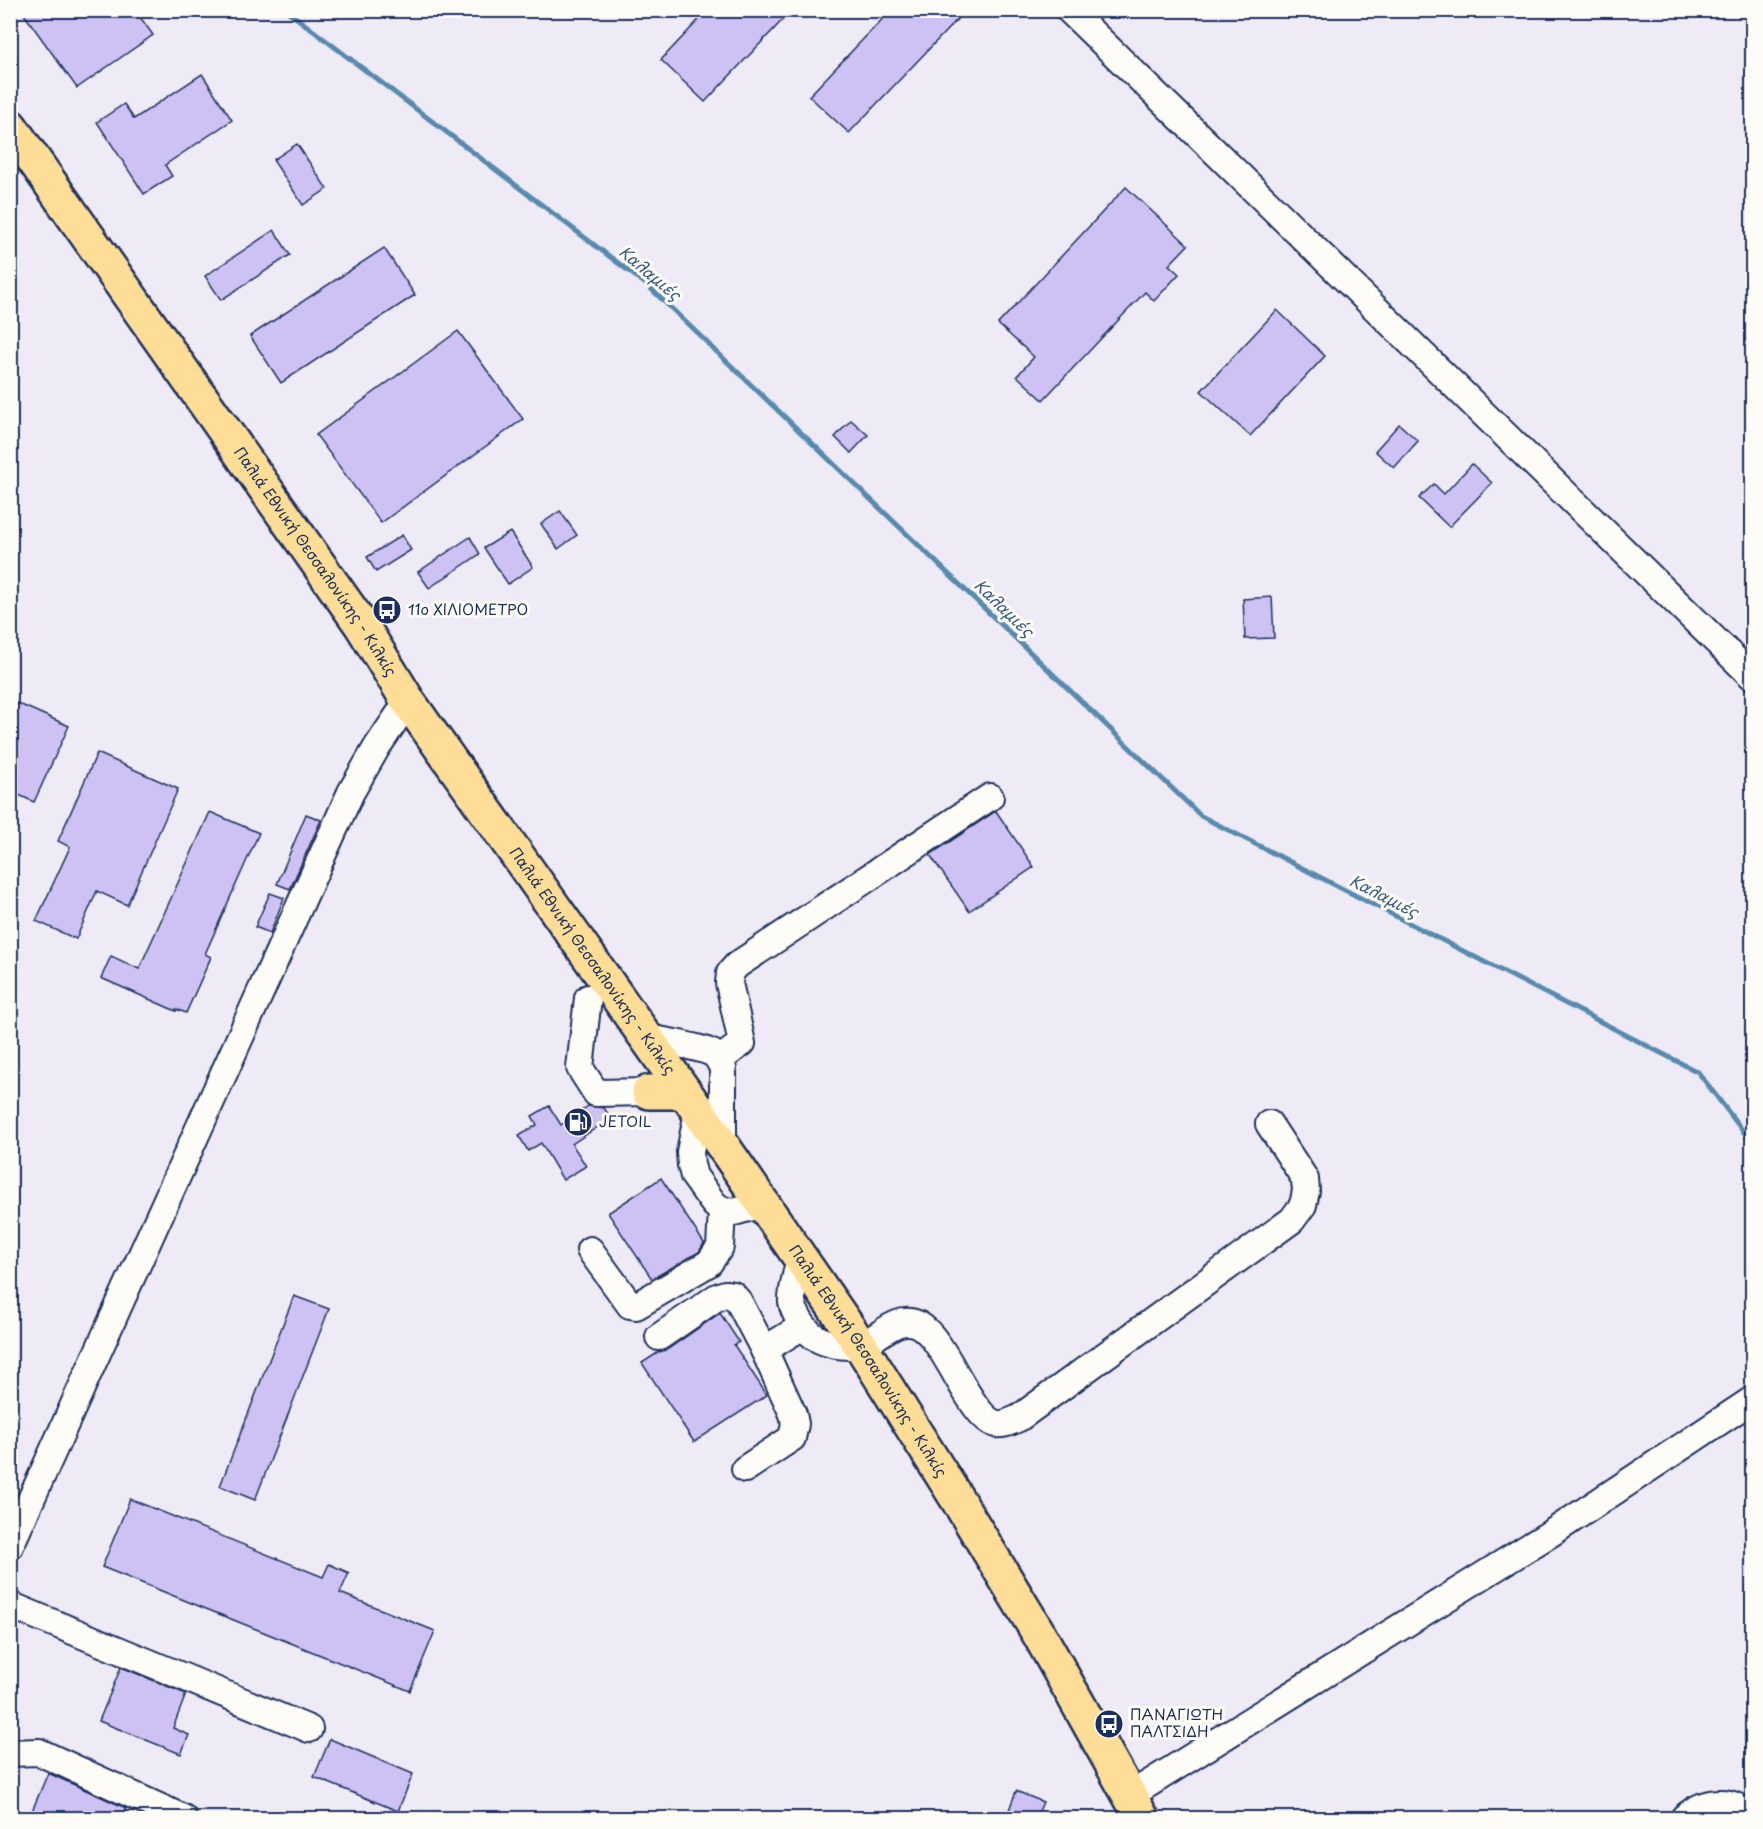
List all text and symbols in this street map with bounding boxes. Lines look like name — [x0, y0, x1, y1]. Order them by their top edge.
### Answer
water label: Καλαμιές — [614, 239, 688, 306]
street label: Παλιά Εθνική Θεσσαλονίκης - Κιλκίς — [229, 441, 403, 681]
water label: Καλαμιές — [970, 573, 1041, 643]
bus stop icon: 11ο ΧΙΛΙΟΜΕΤΡΟ — [371, 594, 403, 626]
place label: 11ο ΧΙΛΙΟΜΕΤΡΟ — [408, 597, 528, 620]
street label: Παλιά Εθνική Θεσσαλονίκης - Κιλκίς — [505, 842, 682, 1079]
water label: Καλαμιές — [1346, 868, 1425, 923]
fuel station icon: JETOIL — [562, 1106, 594, 1138]
place label: JETOIL — [599, 1109, 652, 1132]
street label: Παλιά Εθνική Θεσσαλονίκης - Κιλκίς — [784, 1239, 954, 1481]
place label: ΠΑΝΑΓΙΩΤΗ ΠΑΛΤΣΙΔΗ — [1130, 1702, 1223, 1742]
bus stop icon: ΠΑΝΑΓΙΩΤΗ ΠΑΛΤΣΙΔΗ — [1093, 1708, 1125, 1740]

